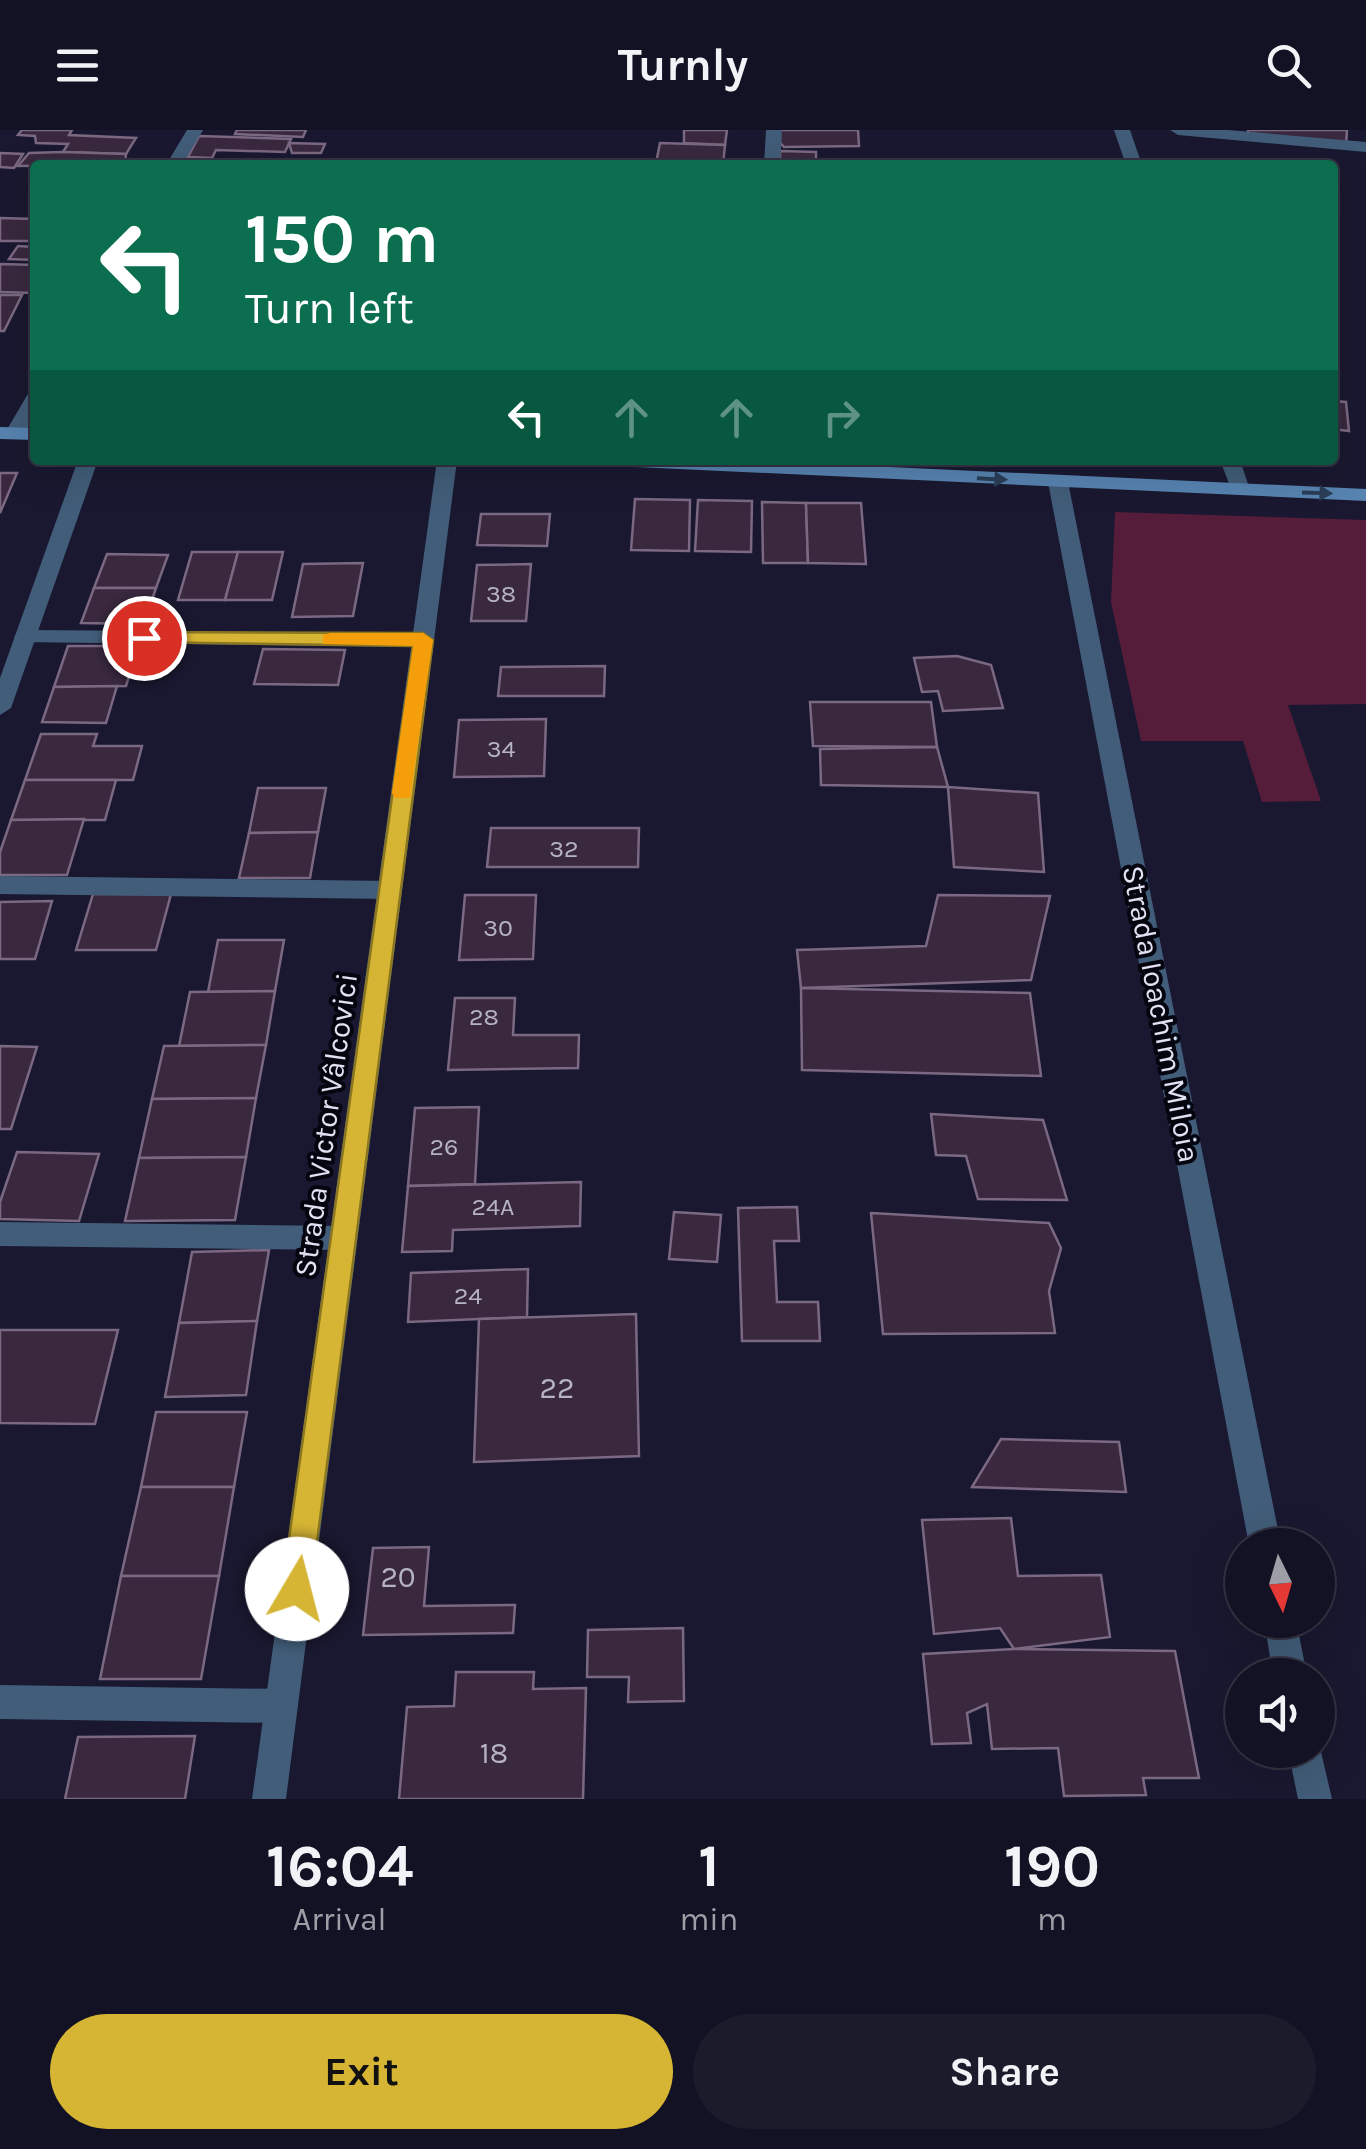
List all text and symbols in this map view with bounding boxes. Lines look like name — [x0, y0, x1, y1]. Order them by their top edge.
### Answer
icon: menu — [50, 38, 105, 93]
icon: search — [1261, 38, 1316, 93]
text: Turnly — [618, 39, 748, 91]
text: 150 m — [245, 198, 439, 280]
icon: left — [80, 200, 210, 330]
text: Turn left — [245, 282, 414, 334]
icon: left — [499, 390, 554, 445]
icon: ahead — [604, 390, 659, 445]
icon: ahead — [709, 390, 764, 445]
icon: right — [814, 390, 869, 445]
one-way arrow — [977, 471, 1009, 487]
one-way arrow — [1302, 486, 1334, 502]
house number: 38 — [486, 579, 516, 608]
pin — [102, 596, 187, 681]
icon: arrive — [117, 611, 172, 666]
house number: 34 — [487, 734, 515, 763]
house number: 32 — [549, 834, 579, 863]
street label: Strada Ioachim Miloia — [1115, 862, 1207, 1166]
house number: 30 — [483, 913, 513, 942]
street label: Strada Victor Vâlcovici — [287, 971, 365, 1279]
house number: 28 — [469, 1002, 499, 1031]
house number: 26 — [430, 1132, 458, 1161]
house number: 24A — [472, 1192, 514, 1221]
house number: 24 — [454, 1281, 482, 1310]
house number: 22 — [540, 1370, 574, 1406]
north arrow — [1225, 1528, 1335, 1638]
map controls — [1225, 1528, 1335, 1768]
position arrow — [245, 1537, 349, 1641]
house number: 20 — [380, 1559, 416, 1595]
button: sound — [1225, 1658, 1335, 1768]
house number: 18 — [480, 1735, 508, 1771]
text: 16:04 — [266, 1831, 414, 1901]
text: 1 — [698, 1831, 720, 1901]
text: 190 — [1004, 1831, 1100, 1901]
text: Arrival — [293, 1901, 387, 1938]
text: min — [679, 1901, 738, 1938]
text: m — [1037, 1901, 1067, 1938]
button: Exit — [50, 2014, 673, 2129]
button: Share — [693, 2014, 1316, 2129]

